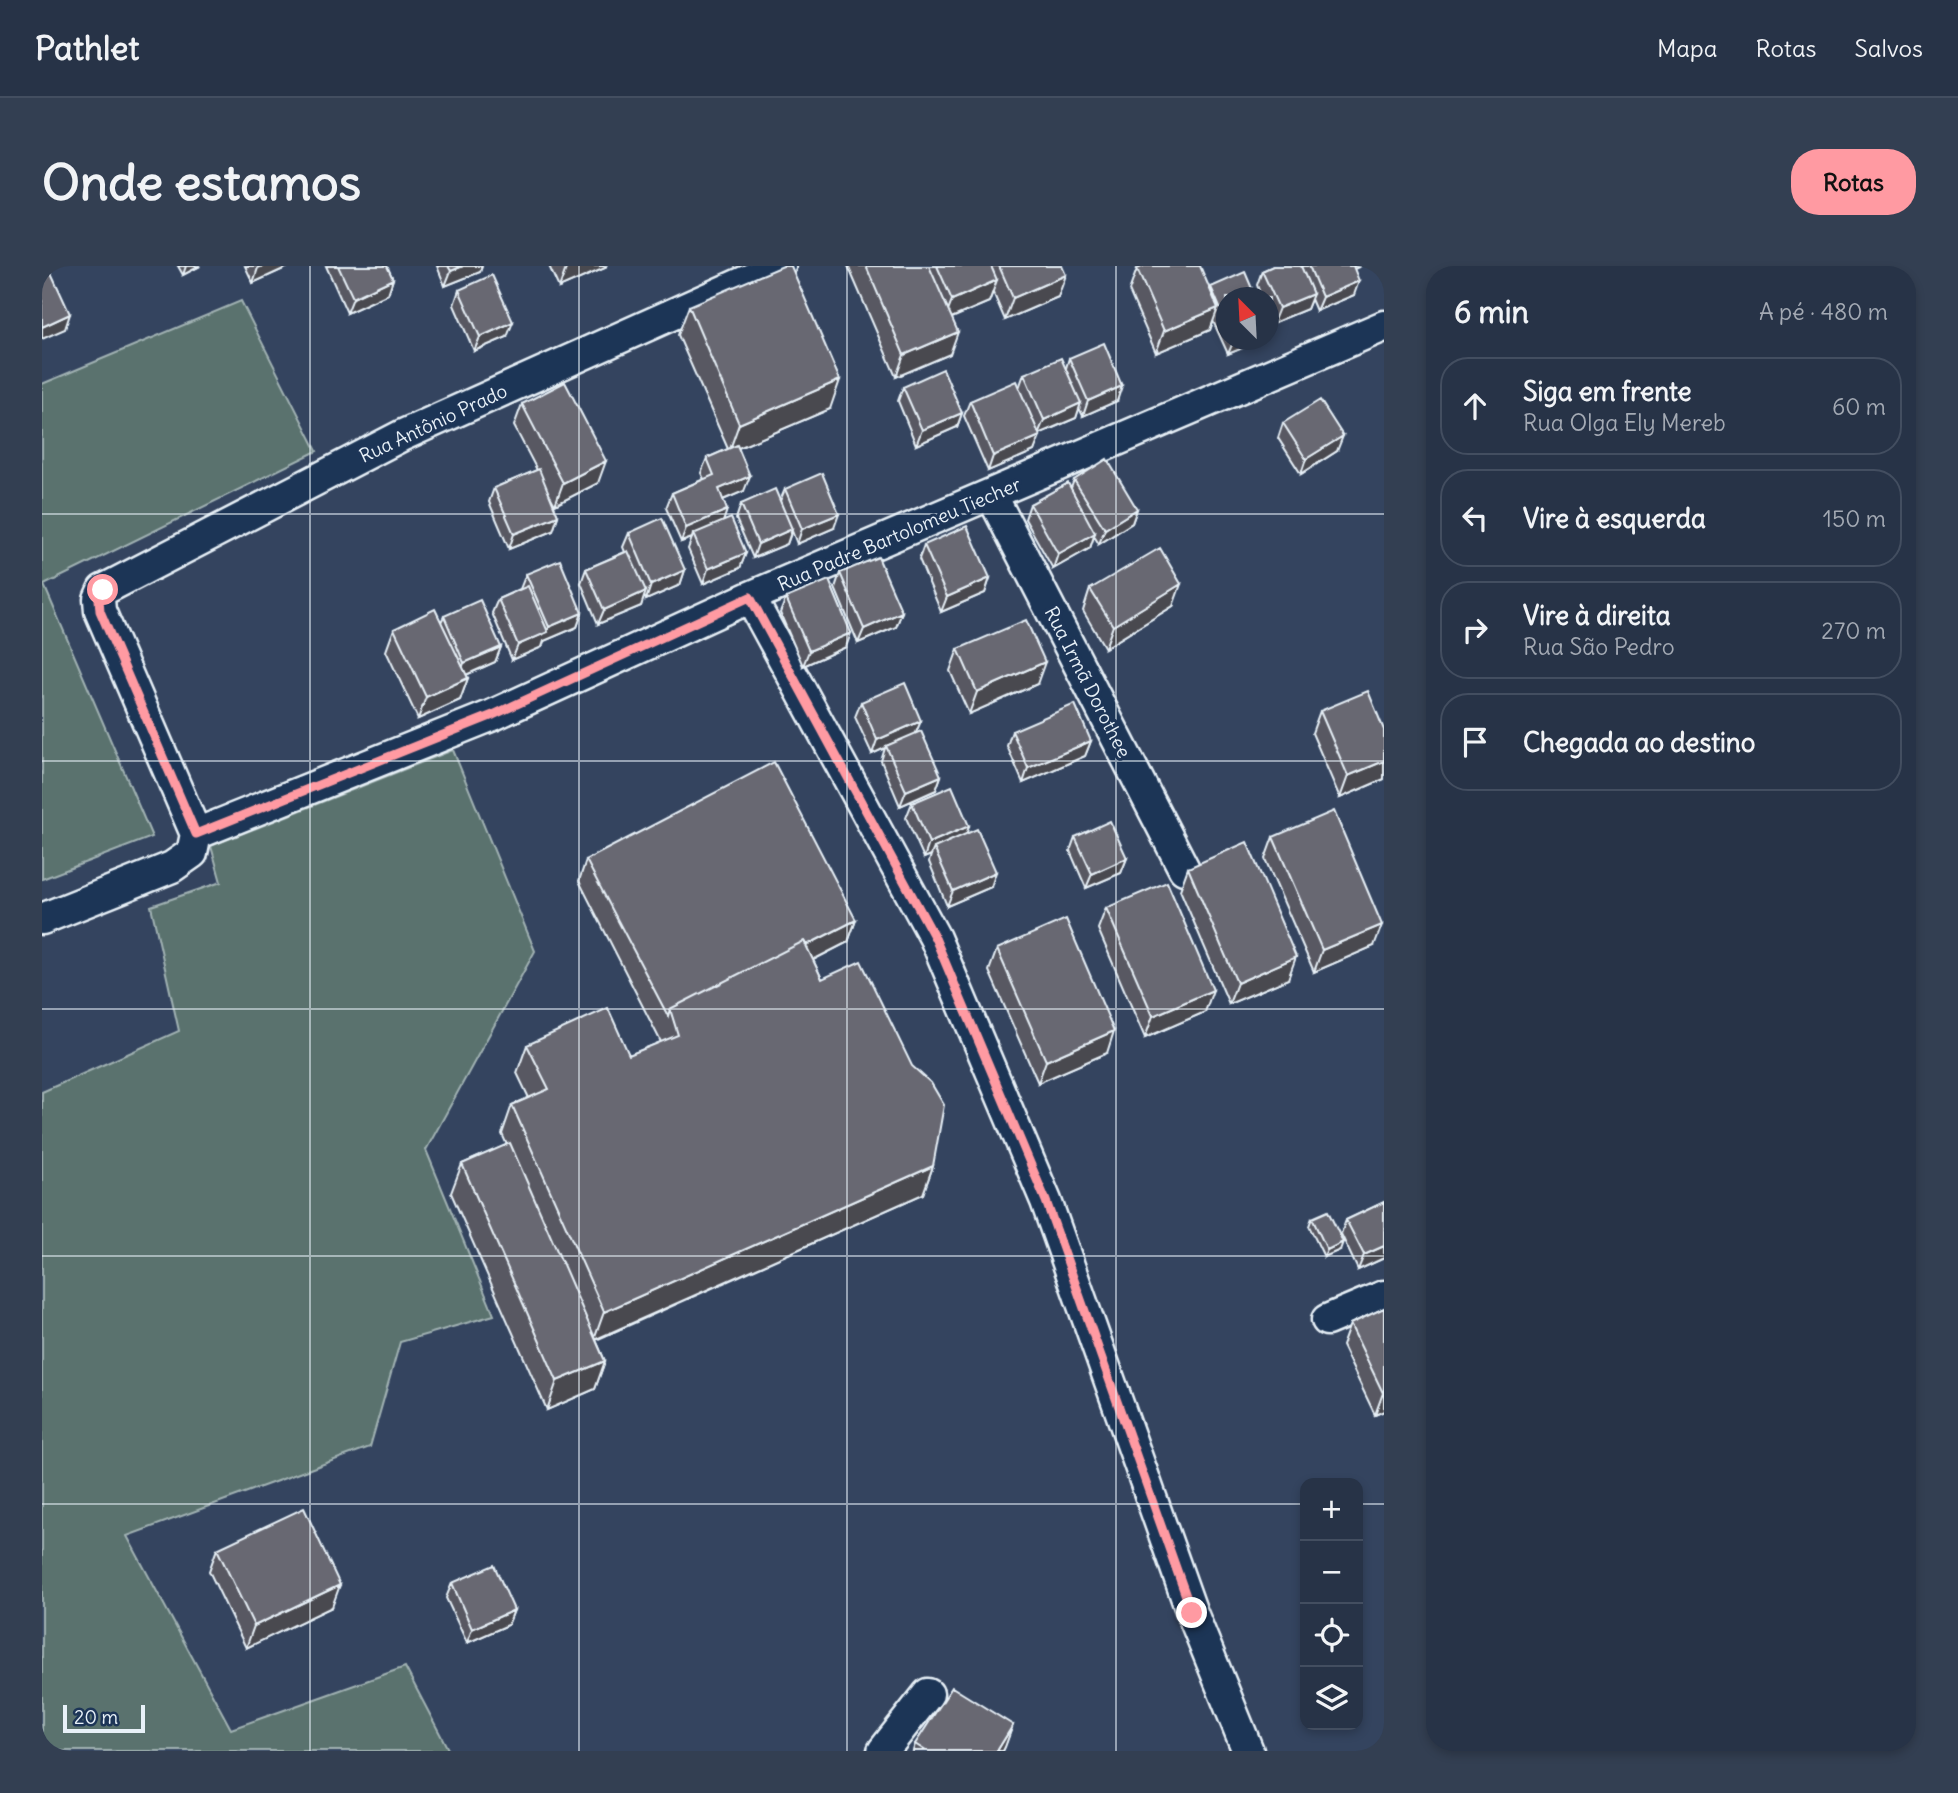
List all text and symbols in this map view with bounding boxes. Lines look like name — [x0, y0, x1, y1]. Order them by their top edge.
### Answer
text: Pathlet — [35, 27, 139, 69]
text: Mapa — [1657, 33, 1717, 63]
text: Rotas — [1755, 33, 1817, 63]
text: Salvos — [1855, 33, 1923, 63]
button: Rotas — [1791, 149, 1916, 215]
text: Onde estamos — [42, 152, 361, 213]
north arrow — [1216, 287, 1279, 350]
text: 6 min — [1454, 293, 1529, 331]
text: A pé · 480 m — [1759, 297, 1888, 326]
text: Siga em frente — [1523, 375, 1691, 408]
street label: Rua Antônio Prado — [355, 378, 511, 468]
icon: ahead — [1456, 387, 1494, 425]
text: 60 m — [1832, 392, 1886, 421]
text: Rua Olga Ely Mereb — [1523, 408, 1726, 437]
street label: Rua Padre Bartolomeu Tiecher — [774, 472, 1024, 596]
icon: left — [1456, 499, 1494, 537]
text: Vire à esquerda — [1523, 502, 1706, 535]
text: 150 m — [1823, 504, 1886, 533]
route start — [87, 574, 118, 605]
text: Vire à direita — [1523, 599, 1671, 632]
street label: Rua Irmã Dorothee — [1040, 602, 1136, 762]
icon: right — [1456, 611, 1494, 649]
text: 270 m — [1821, 616, 1886, 645]
text: Rua São Pedro — [1523, 632, 1675, 661]
icon: arrive — [1456, 723, 1494, 761]
text: Chegada ao destino — [1523, 726, 1755, 759]
map controls — [1300, 1478, 1363, 1730]
button: + — [1300, 1478, 1363, 1541]
button: − — [1300, 1541, 1363, 1604]
route end — [1176, 1597, 1207, 1628]
button: locate — [1300, 1604, 1363, 1667]
button: layers — [1300, 1667, 1363, 1730]
scale bar — [63, 1702, 145, 1734]
text: 20 m — [74, 1705, 118, 1729]

